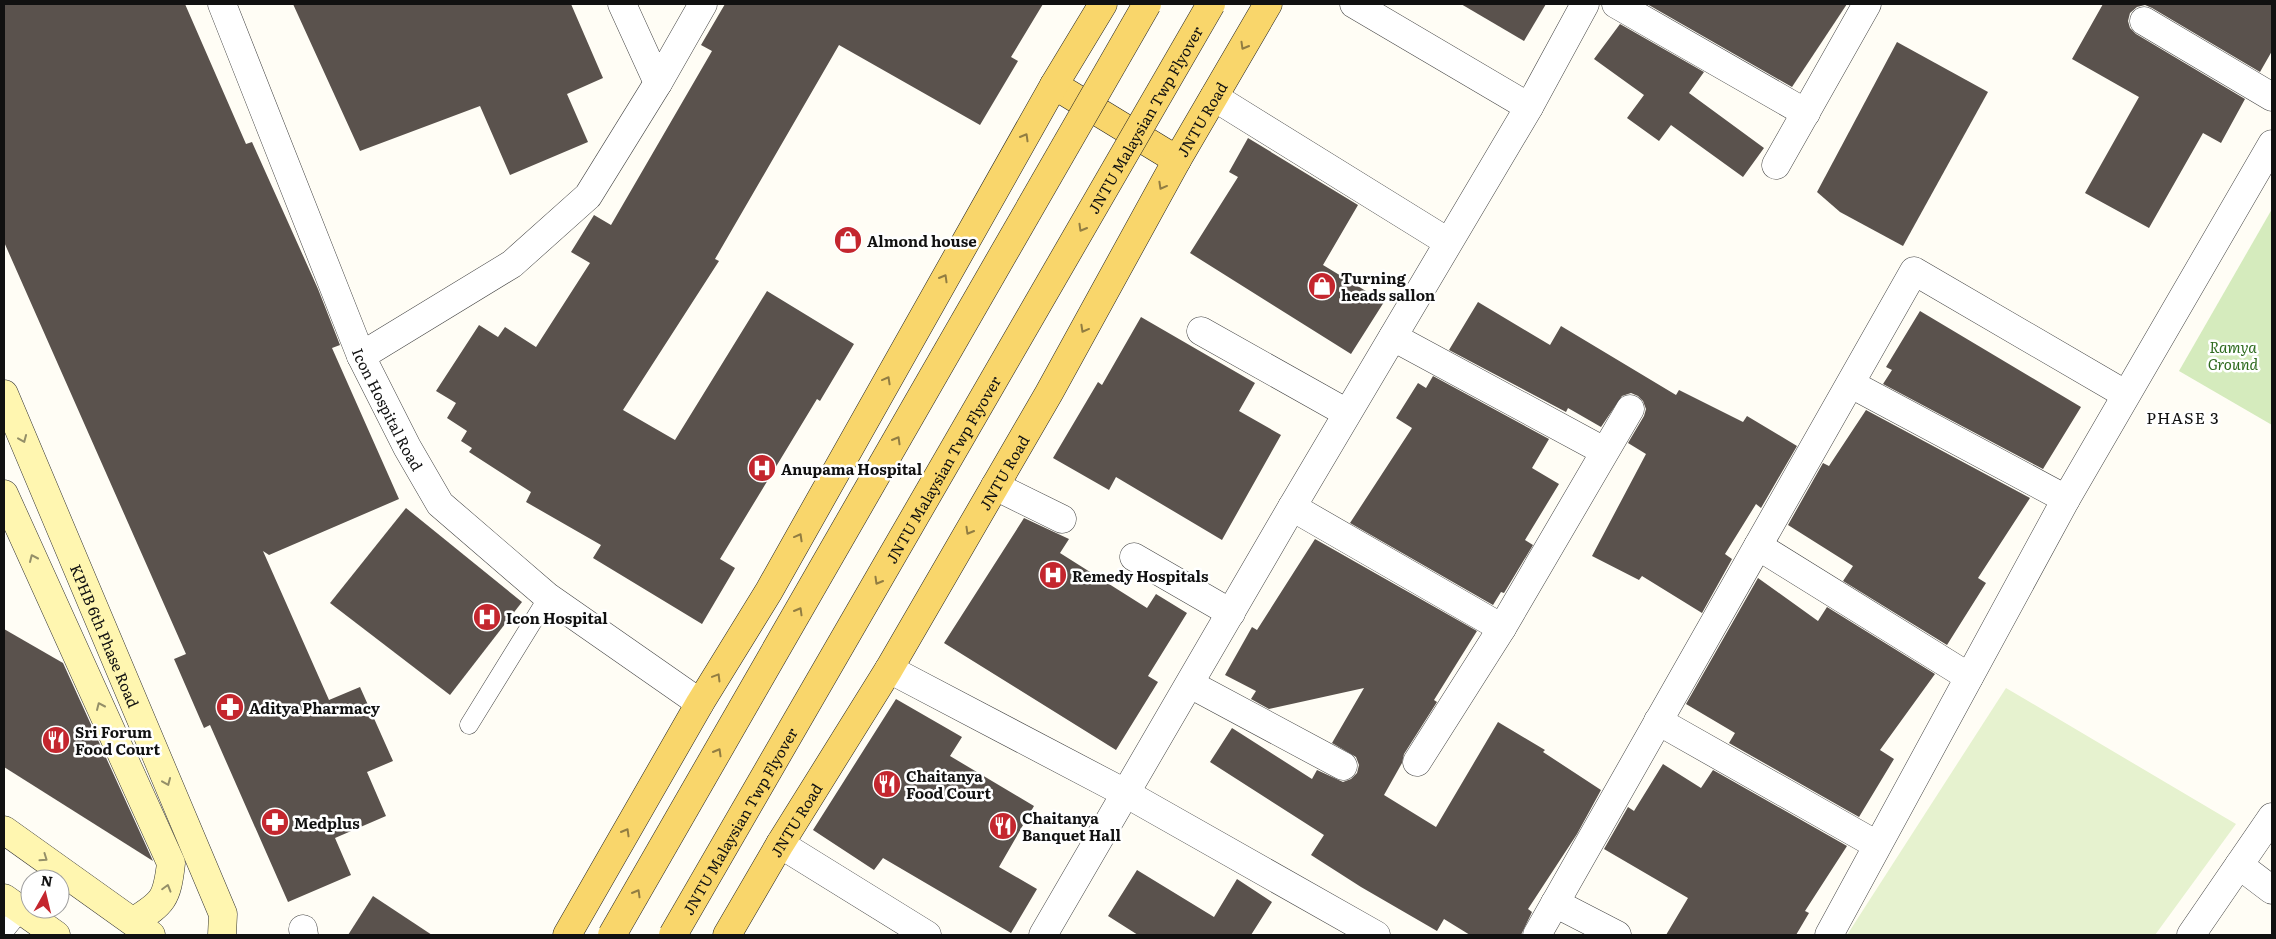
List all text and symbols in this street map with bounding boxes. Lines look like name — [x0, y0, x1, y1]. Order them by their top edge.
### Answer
street label: JNTU Malaysian Twp Flyover — [1081, 21, 1208, 217]
one-way arrow — [1240, 40, 1250, 49]
street label: JNTU Road — [1170, 77, 1232, 161]
one-way arrow — [1018, 133, 1028, 142]
one-way arrow — [1158, 181, 1168, 190]
one-way arrow — [1078, 222, 1088, 231]
shop icon: Almond house — [833, 225, 863, 255]
place label: Almond house — [867, 229, 977, 252]
place label: Turning heads sallon — [1341, 266, 1436, 306]
shop icon: Turning heads sallon — [1307, 271, 1337, 301]
one-way arrow — [938, 275, 948, 284]
one-way arrow — [1080, 324, 1090, 333]
park label: Ramya Ground — [2208, 335, 2259, 375]
street label: Icon Hospital Road — [347, 344, 430, 475]
street label: JNTU Malaysian Twp Flyover — [879, 371, 1005, 567]
one-way arrow — [881, 376, 891, 385]
district label: PHASE 3 — [2146, 405, 2220, 429]
street label: JNTU Road — [972, 430, 1034, 514]
one-way arrow — [16, 434, 27, 443]
one-way arrow — [891, 436, 901, 445]
hospital icon: Anupama Hospital — [747, 453, 777, 483]
place label: Anupama Hospital — [781, 457, 923, 480]
one-way arrow — [965, 525, 975, 534]
one-way arrow — [793, 533, 803, 542]
one-way arrow — [28, 554, 39, 563]
street label: KPHB 6th Phase Road — [65, 560, 146, 711]
hospital icon: Remedy Hospitals — [1038, 560, 1068, 590]
place label: Remedy Hospitals — [1072, 564, 1209, 587]
one-way arrow — [874, 575, 884, 584]
hospital icon: Icon Hospital — [472, 602, 502, 632]
place label: Icon Hospital — [506, 606, 608, 629]
one-way arrow — [792, 608, 802, 617]
one-way arrow — [710, 673, 720, 682]
pharmacy icon: Aditya Pharmacy — [215, 692, 245, 722]
place label: Aditya Pharmacy — [249, 696, 381, 719]
one-way arrow — [95, 702, 106, 711]
place label: Sri Forum Food Court — [75, 720, 160, 760]
street label: JNTU Malaysian Twp Flyover — [676, 723, 802, 919]
restaurant icon: Sri Forum Food Court — [41, 725, 71, 755]
one-way arrow — [711, 748, 721, 757]
place label: Chaitanya Food Court — [906, 764, 991, 804]
restaurant icon: Chaitanya Food Court — [872, 769, 902, 799]
one-way arrow — [161, 777, 172, 786]
street label: JNTU Road — [763, 778, 827, 861]
place label: Chaitanya Banquet Hall — [1022, 806, 1121, 846]
pharmacy icon: Medplus — [260, 807, 290, 837]
place label: Medplus — [294, 811, 360, 834]
restaurant icon: Chaitanya Banquet Hall — [988, 811, 1018, 841]
one-way arrow — [620, 829, 630, 838]
one-way arrow — [38, 852, 48, 861]
north arrow — [20, 869, 70, 919]
text: N — [40, 869, 54, 891]
one-way arrow — [161, 884, 171, 893]
one-way arrow — [630, 889, 640, 898]

